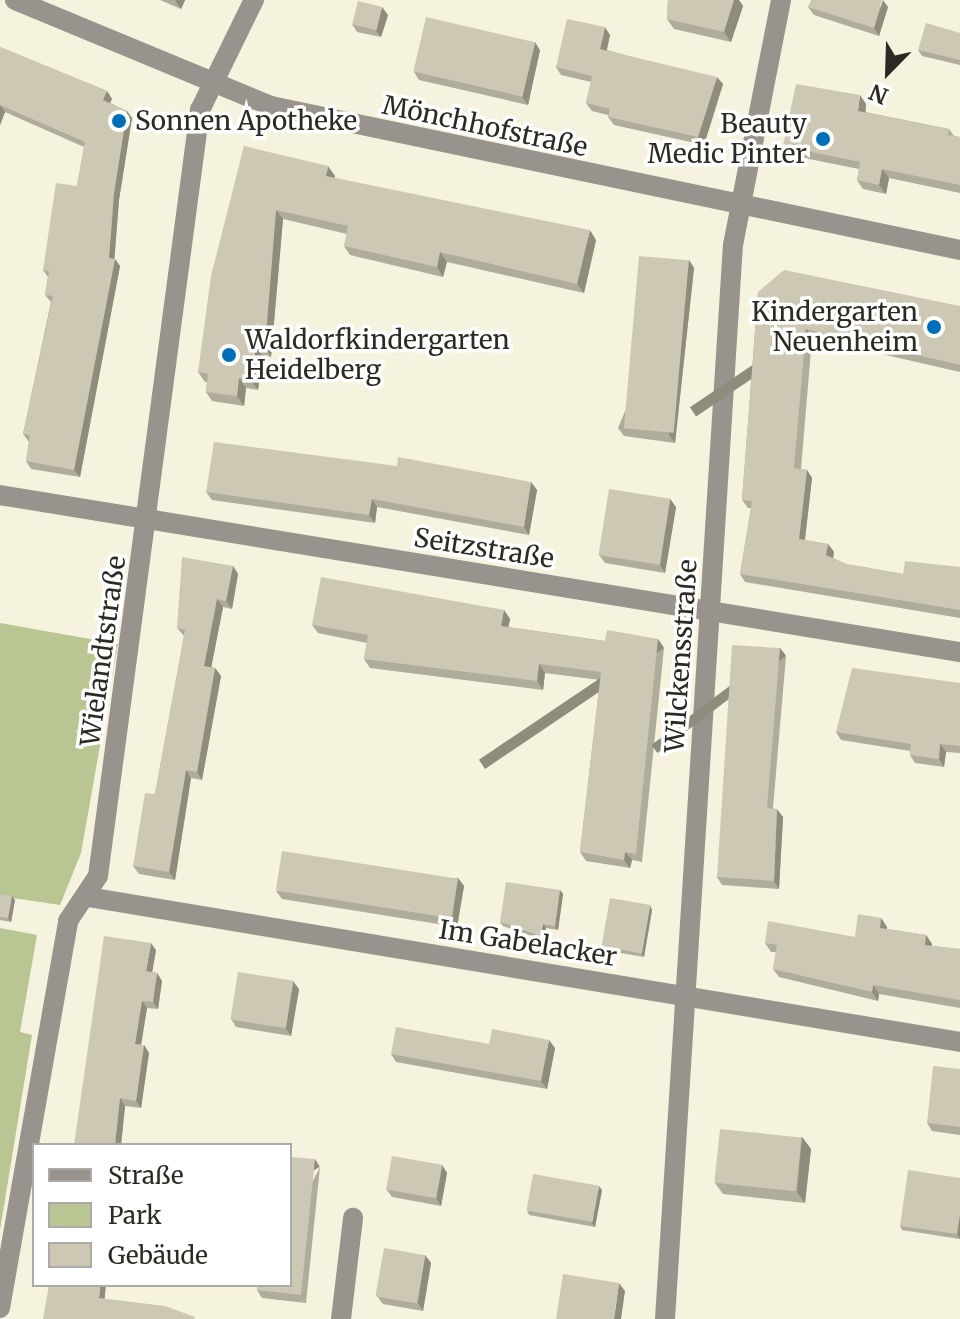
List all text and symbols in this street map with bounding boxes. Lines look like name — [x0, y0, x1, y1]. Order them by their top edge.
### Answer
north arrow — [848, 32, 928, 112]
text: N — [865, 78, 892, 110]
street label: Mönchhofstraße — [380, 89, 590, 163]
place label: Sonnen Apotheke — [135, 105, 357, 137]
place label: Beauty Medic Pinter — [647, 108, 807, 170]
marker: Sonnen Apotheke — [110, 112, 128, 130]
marker: Beauty Medic Pinter — [814, 130, 832, 148]
place label: Kindergarten Neuenheim — [751, 296, 918, 358]
marker: Kindergarten Neuenheim — [925, 318, 943, 336]
place label: Waldorfkindergarten Heidelberg — [245, 324, 510, 386]
marker: Waldorfkindergarten Heidelberg — [220, 346, 238, 364]
street label: Seitzstraße — [412, 522, 556, 574]
street label: Wielandtstraße — [74, 554, 132, 748]
street label: Wilckensstraße — [659, 558, 703, 754]
street label: Im Gabelacker — [437, 914, 619, 972]
legend — [32, 1143, 292, 1287]
text: Straße — [108, 1160, 183, 1191]
text: Park — [108, 1200, 161, 1231]
text: Gebäude — [108, 1240, 208, 1271]

